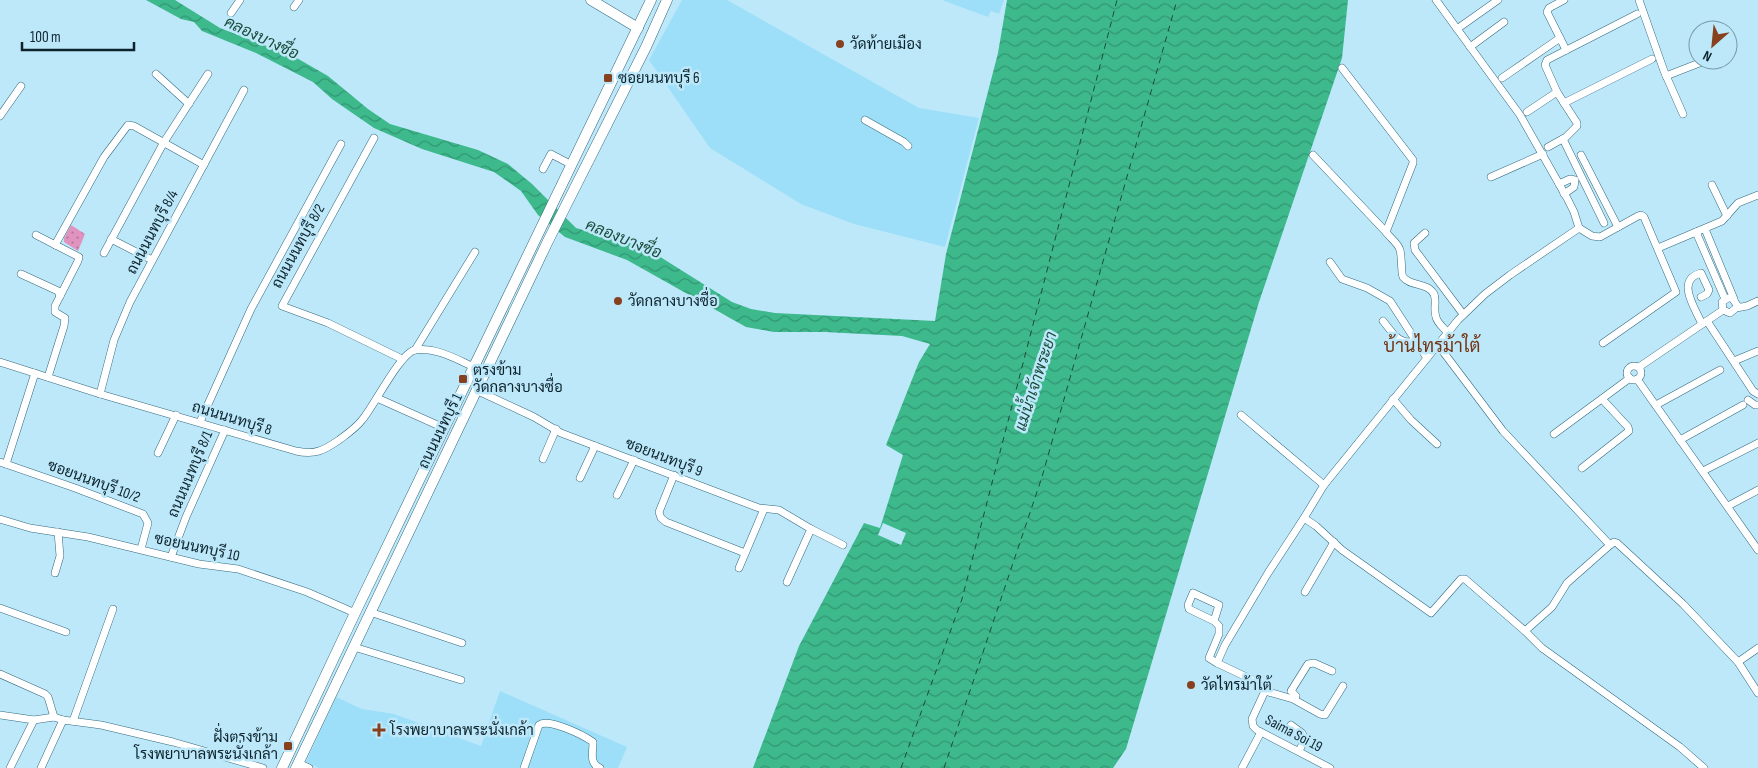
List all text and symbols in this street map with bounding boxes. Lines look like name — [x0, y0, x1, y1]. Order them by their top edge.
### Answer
water label: คลองบางซื่อ — [221, 7, 304, 64]
scale bar — [22, 20, 135, 52]
north arrow — [1688, 20, 1738, 70]
text: 100 m — [30, 28, 61, 47]
place label: วัดท้ายเมือง — [850, 34, 922, 54]
marker: วัดท้ายเมือง — [834, 38, 846, 50]
text: N — [1700, 47, 1715, 65]
place label: ซอยนนทบุรี 6 — [618, 68, 699, 89]
marker: ซอยนนทบุรี 6 — [602, 72, 614, 84]
street label: ถนนนนทบุรี 8/4 — [121, 186, 183, 278]
street label: ถนนนนทบุรี 8/2 — [267, 200, 330, 292]
water label: คลองบางซื่อ — [583, 210, 666, 263]
place label: วัดกลางบางซื่อ — [628, 286, 718, 311]
marker: วัดกลางบางซื่อ — [612, 295, 624, 307]
water label: แม่น้ำเจ้าพระยา — [1006, 327, 1062, 434]
district label: บ้านไทรม้าใต้ — [1384, 333, 1481, 357]
place label: ตรงข้าม วัดกลางบางซื่อ — [473, 360, 563, 397]
marker: ตรงข้าม วัดกลางบางซื่อ — [457, 373, 469, 385]
street label: ถนนนนทบุรี 1 — [413, 389, 468, 472]
street label: ถนนนนทบุรี 8 — [189, 396, 274, 441]
street label: ถนนนนทบุรี 8/1 — [163, 427, 218, 521]
street label: ซอยนนทบุรี 9 — [622, 433, 706, 482]
street label: ซอยนนทบุรี 10/2 — [44, 455, 143, 508]
street label: ซอยนนทบุรี 10 — [152, 528, 242, 567]
place label: วัดไทรม้าใต้ — [1201, 675, 1273, 695]
marker: วัดไทรม้าใต้ — [1185, 679, 1197, 691]
street label: Saima Soi 19 — [1262, 710, 1326, 757]
place label: โรงพยาบาลพระนั่งเกล้า — [389, 715, 534, 740]
place label: ฝั่งตรงข้าม โรงพยาบาลพระนั่งเกล้า — [133, 722, 278, 764]
marker: โรงพยาบาลพระนั่งเกล้า — [372, 723, 386, 737]
marker: ฝั่งตรงข้าม โรงพยาบาลพระนั่งเกล้า — [282, 740, 294, 752]

